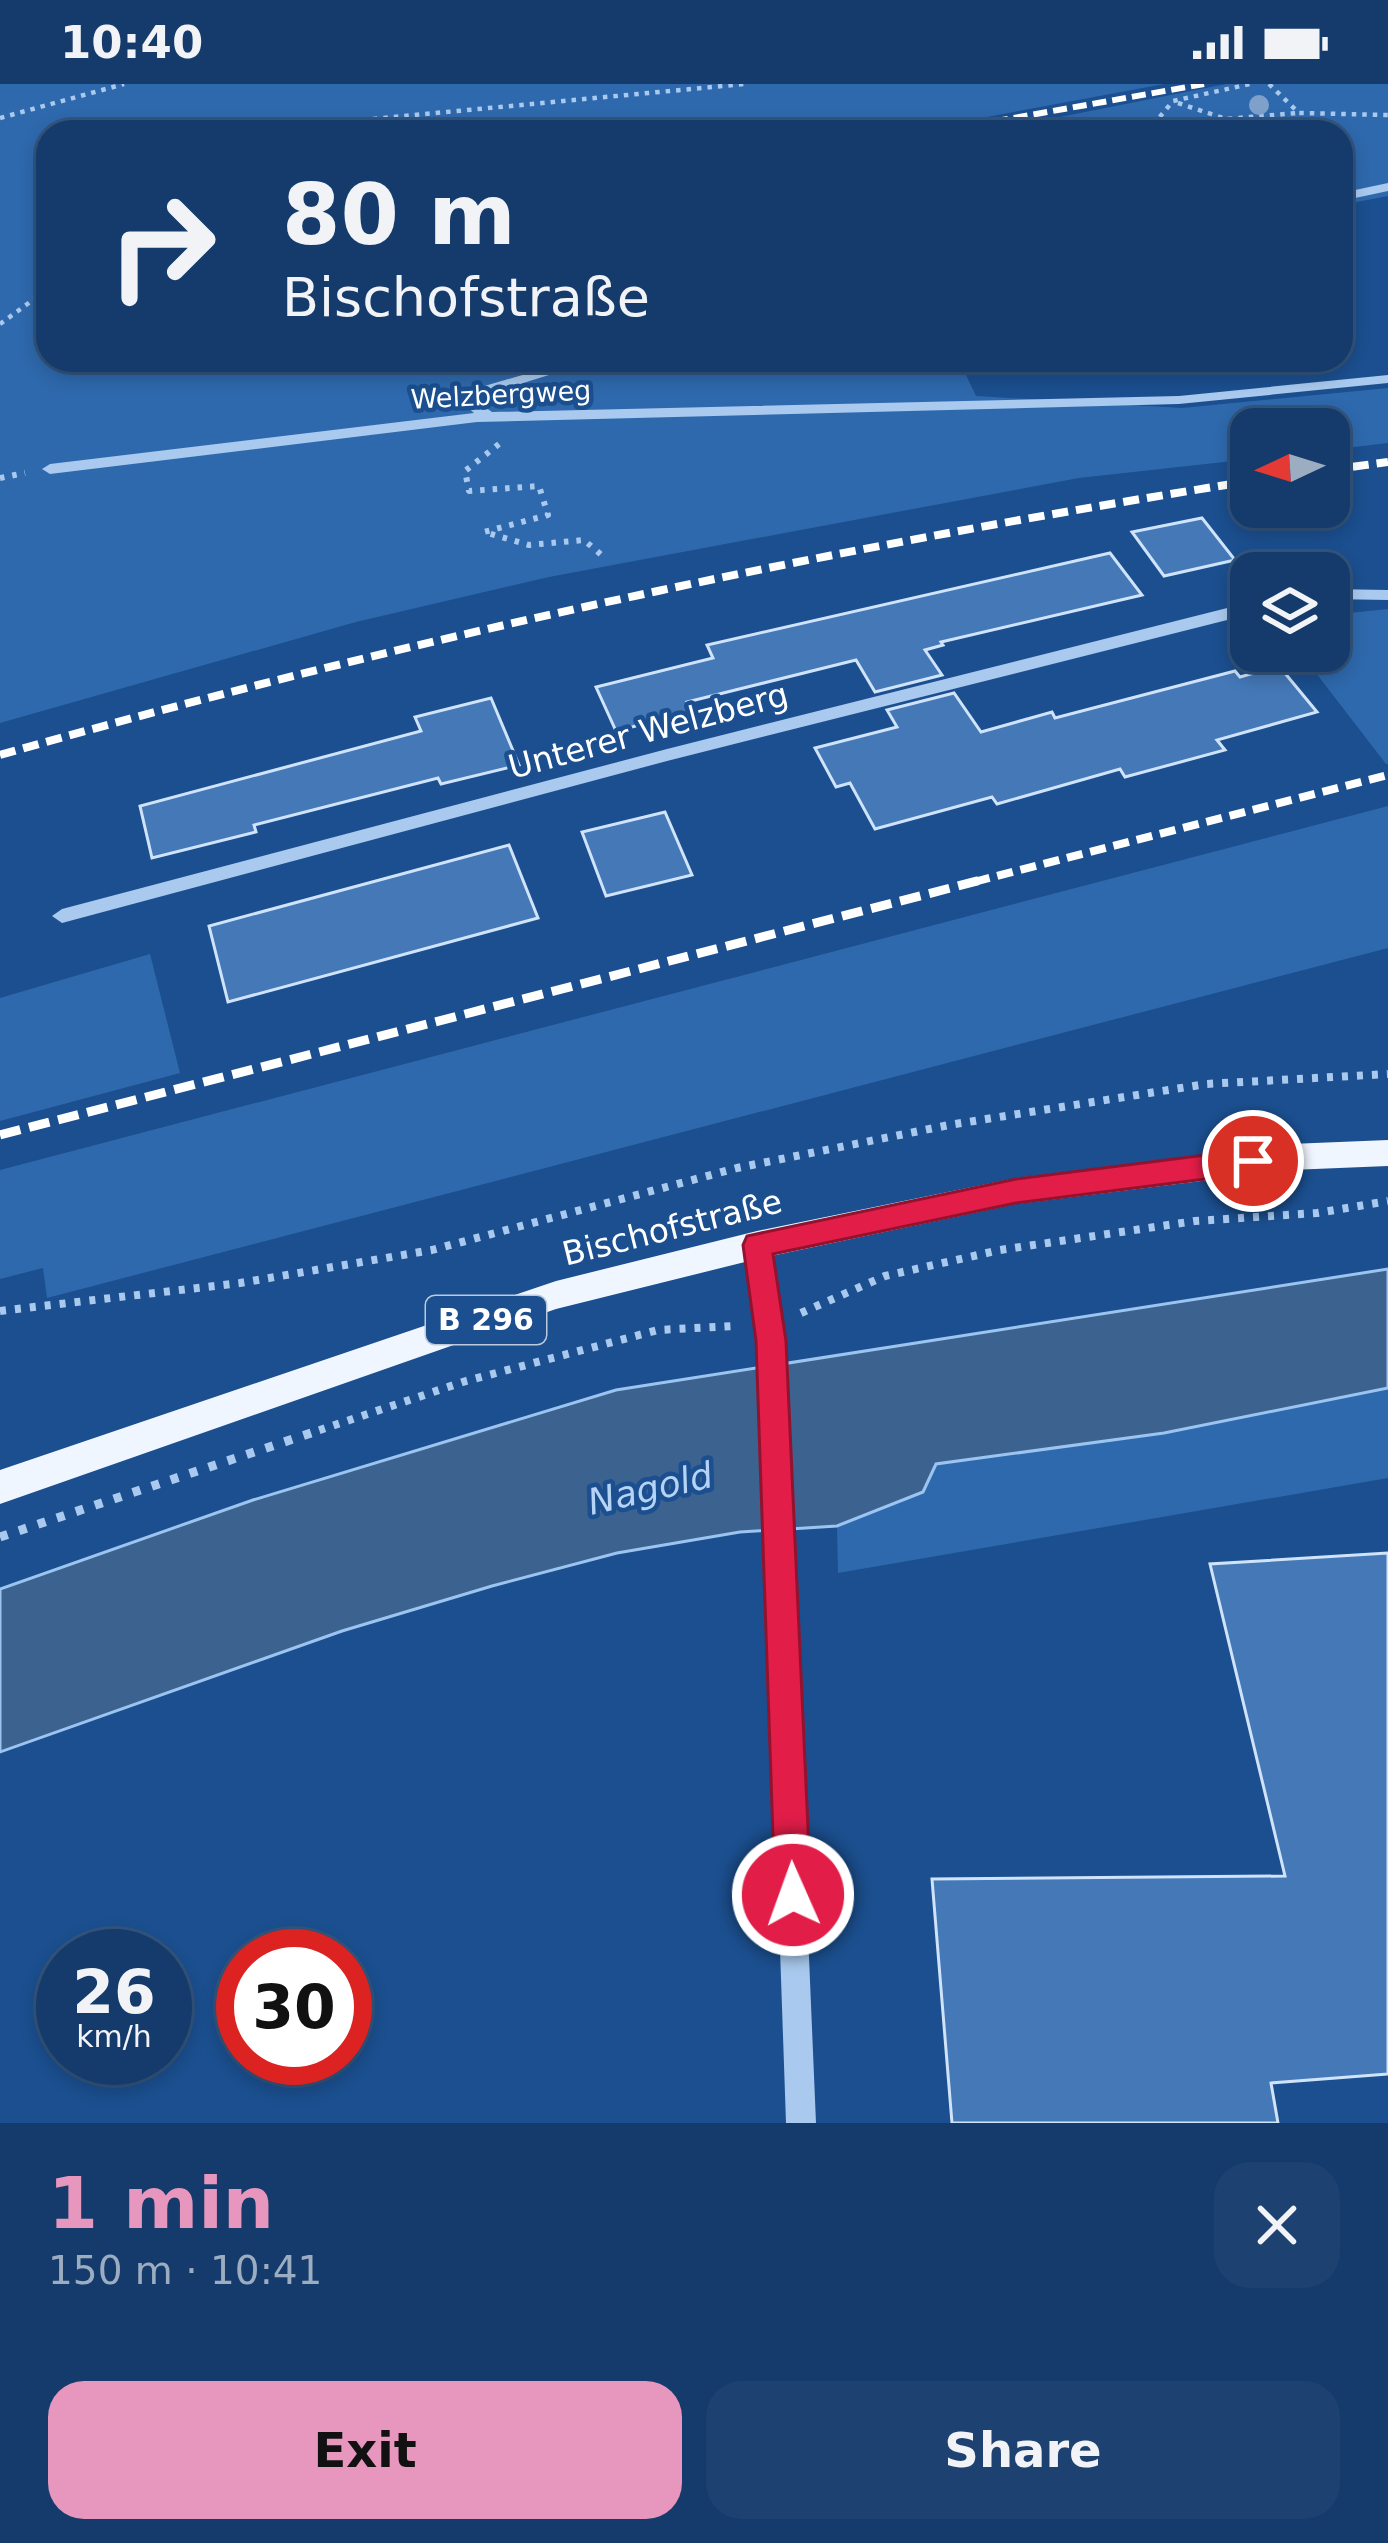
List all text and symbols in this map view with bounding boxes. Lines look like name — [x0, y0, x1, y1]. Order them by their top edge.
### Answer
text: 10:40 — [60, 16, 203, 69]
text: 80 m — [282, 166, 516, 264]
icon: right — [84, 168, 240, 324]
text: Bischofstraße — [282, 266, 650, 329]
street label: Welzbergweg — [410, 374, 592, 415]
north arrow — [1230, 408, 1350, 528]
map controls — [1230, 408, 1350, 672]
button: layers — [1230, 552, 1350, 672]
street label: Unterer Welzberg — [504, 674, 792, 787]
pin — [1202, 1110, 1304, 1212]
icon: arrive — [1220, 1128, 1286, 1194]
street label: Bischofstraße — [558, 1181, 786, 1274]
road number: B 296 — [426, 1296, 546, 1344]
water label: Nagold — [584, 1454, 718, 1523]
position arrow — [730, 1832, 856, 1958]
speed limit sign: 30 — [216, 1929, 372, 2085]
text: 26 — [72, 1957, 156, 2027]
text: km/h — [76, 2019, 152, 2054]
text: 1 min — [48, 2161, 274, 2245]
button: close — [1214, 2162, 1340, 2288]
text: 150 m · 10:41 — [48, 2248, 322, 2293]
button: Exit — [48, 2381, 682, 2519]
button: Share — [706, 2381, 1340, 2519]

